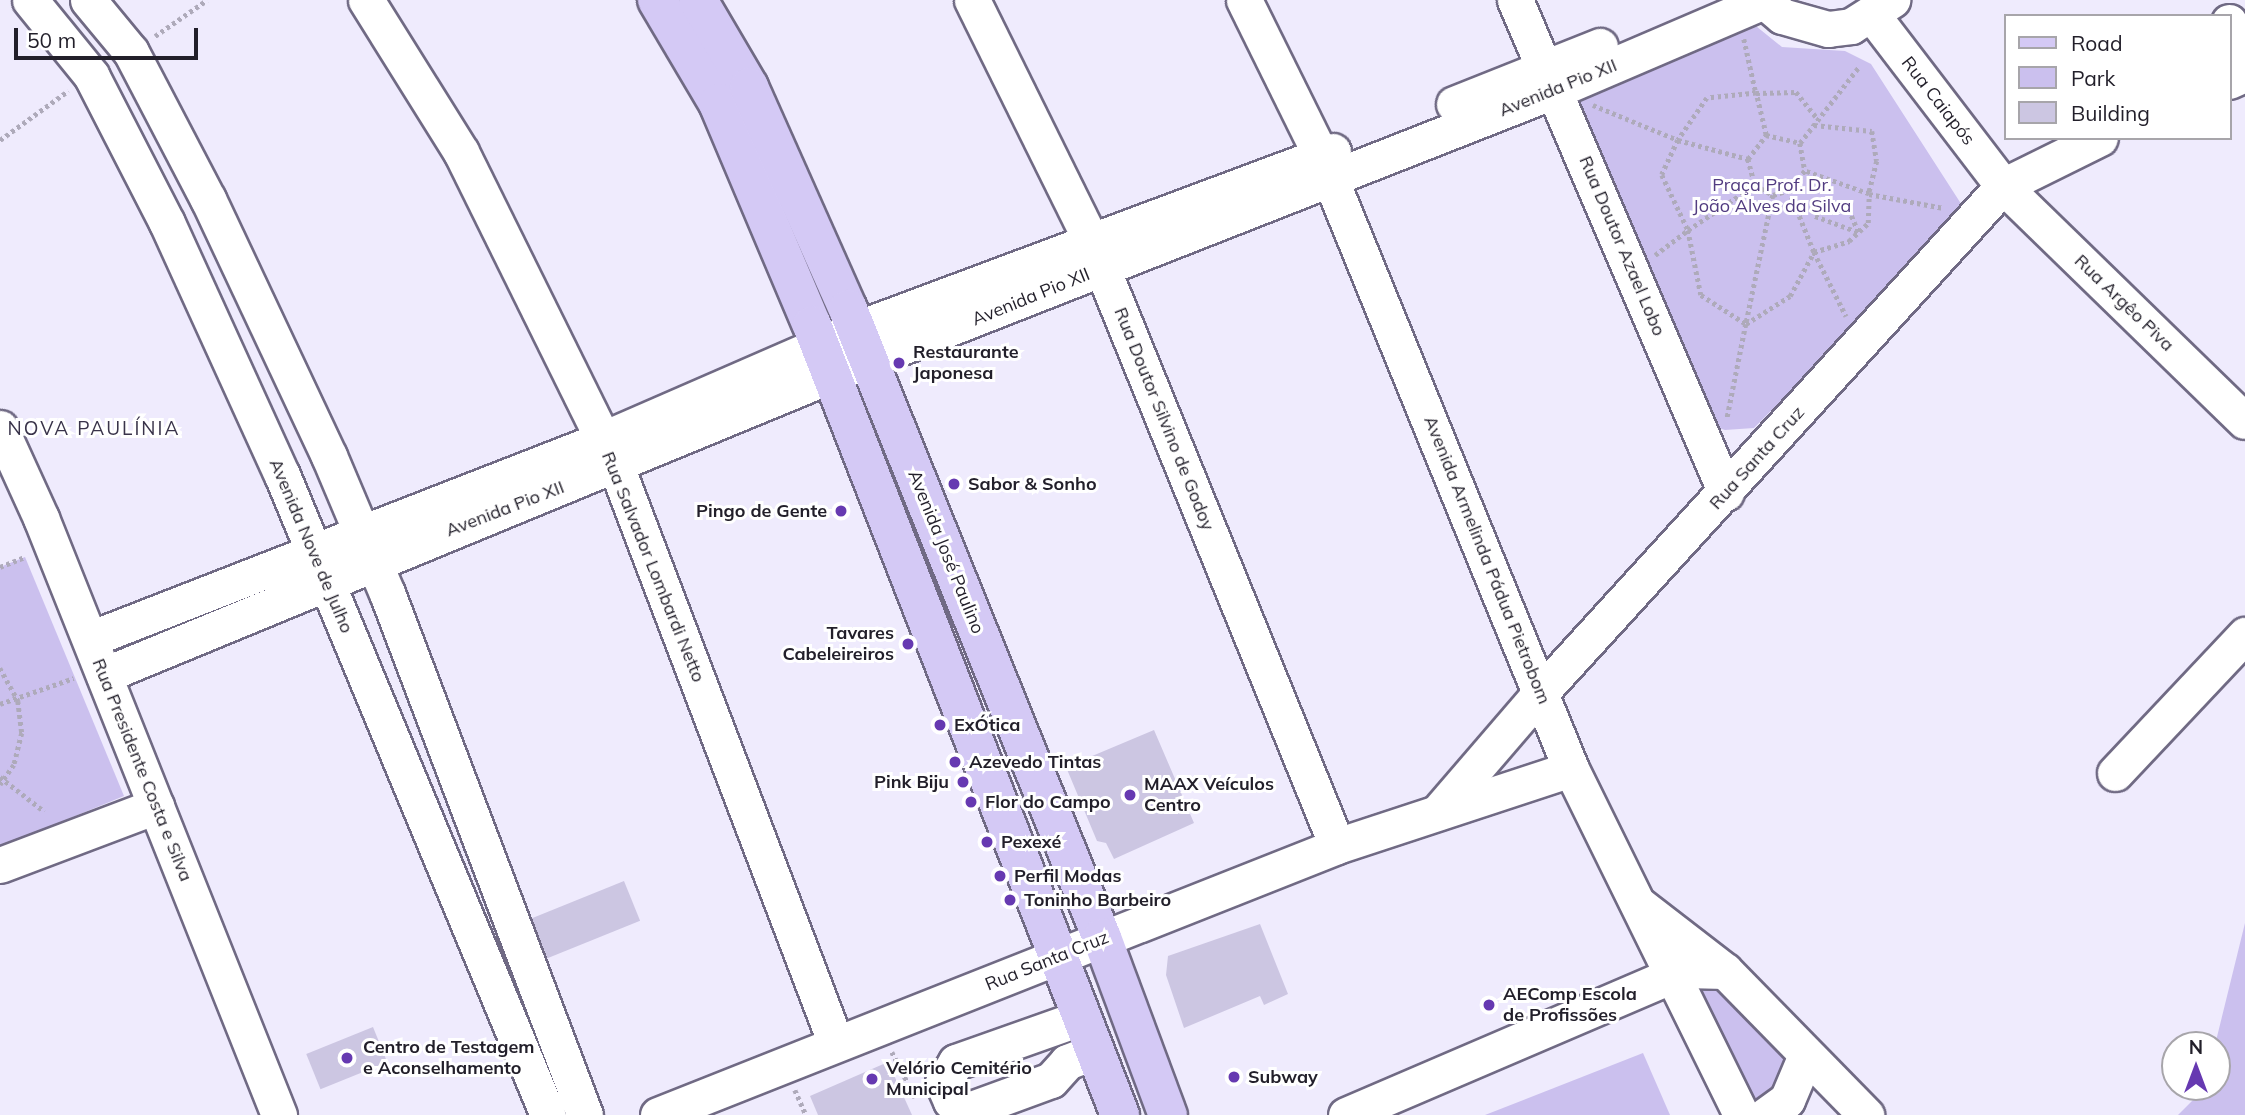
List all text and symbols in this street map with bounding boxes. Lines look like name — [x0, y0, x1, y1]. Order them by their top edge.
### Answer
scale bar — [18, 14, 201, 58]
legend — [2004, 14, 2231, 140]
text: 50 m — [27, 27, 76, 53]
text: Road — [2071, 30, 2122, 56]
street label: Rua Caiapós — [1897, 52, 1979, 150]
street label: Avenida Pio XII — [1496, 55, 1620, 121]
text: Park — [2071, 65, 2115, 91]
text: Building — [2071, 100, 2150, 126]
street label: Rua Doutor Azael Lobo — [1574, 153, 1670, 339]
park label: Praça Prof. Dr. João Alves da Silva — [1693, 175, 1851, 218]
street label: Rua Argêo Piva — [2070, 250, 2178, 356]
street label: Avenida Pio XII — [969, 264, 1093, 330]
street label: Rua Doutor Silvino de Godoy — [1109, 304, 1219, 534]
place label: Restaurante Japonesa — [913, 342, 1018, 384]
marker: Restaurante Japonesa — [891, 355, 907, 371]
street label: Rua Santa Cruz — [1705, 402, 1809, 514]
street label: Avenida Armelinda Pádua Pietrobom — [1419, 413, 1555, 707]
district label: NOVA PAULÍNIA — [9, 418, 179, 440]
street label: Rua Salvador Lombardi Netto — [597, 449, 709, 685]
street label: Avenida Nove de Julho — [264, 456, 358, 636]
street label: Avenida José Paulino — [903, 467, 989, 637]
place label: Sabor & Sonho — [968, 473, 1097, 495]
street label: Avenida Pio XII — [443, 476, 567, 542]
marker: Sabor & Sonho — [946, 476, 962, 492]
place label: Pingo de Gente — [696, 500, 827, 522]
marker: Pingo de Gente — [833, 503, 849, 519]
place label: Tavares Cabeleireiros — [782, 623, 894, 666]
marker: Tavares Cabeleireiros — [900, 636, 916, 652]
street label: Rua Presidente Costa e Silva — [87, 656, 197, 884]
place label: ExÓtica — [954, 714, 1020, 736]
marker: ExÓtica — [932, 717, 948, 733]
place label: Azevedo Tintas — [969, 751, 1101, 773]
marker: Azevedo Tintas — [947, 754, 963, 770]
place label: Pink Biju — [874, 771, 949, 793]
marker: Pink Biju — [955, 774, 971, 790]
place label: MAAX Veículos Centro — [1144, 774, 1274, 816]
marker: MAAX Veículos Centro — [1122, 787, 1138, 803]
place label: Flor do Campo — [985, 791, 1111, 813]
marker: Flor do Campo — [963, 794, 979, 810]
place label: Pexexé — [1001, 831, 1061, 853]
marker: Pexexé — [979, 834, 995, 850]
place label: Perfil Modas — [1014, 865, 1122, 887]
marker: Perfil Modas — [992, 868, 1008, 884]
place label: Toninho Barbeiro — [1024, 889, 1171, 911]
marker: Toninho Barbeiro — [1002, 892, 1018, 908]
street label: Rua Santa Cruz — [982, 926, 1112, 996]
place label: AEComp Escola de Profissões — [1503, 984, 1637, 1026]
marker: AEComp Escola de Profissões — [1481, 997, 1497, 1013]
north arrow — [2161, 1031, 2231, 1101]
text: N — [2189, 1035, 2203, 1059]
place label: Centro de Testagem e Aconselhamento — [363, 1037, 534, 1080]
marker: Centro de Testagem e Aconselhamento — [337, 1048, 357, 1068]
place label: Velório Cemitério Municipal — [886, 1058, 1032, 1100]
place label: Subway — [1248, 1066, 1318, 1088]
marker: Subway — [1226, 1069, 1242, 1085]
marker: Velório Cemitério Municipal — [864, 1071, 880, 1087]

